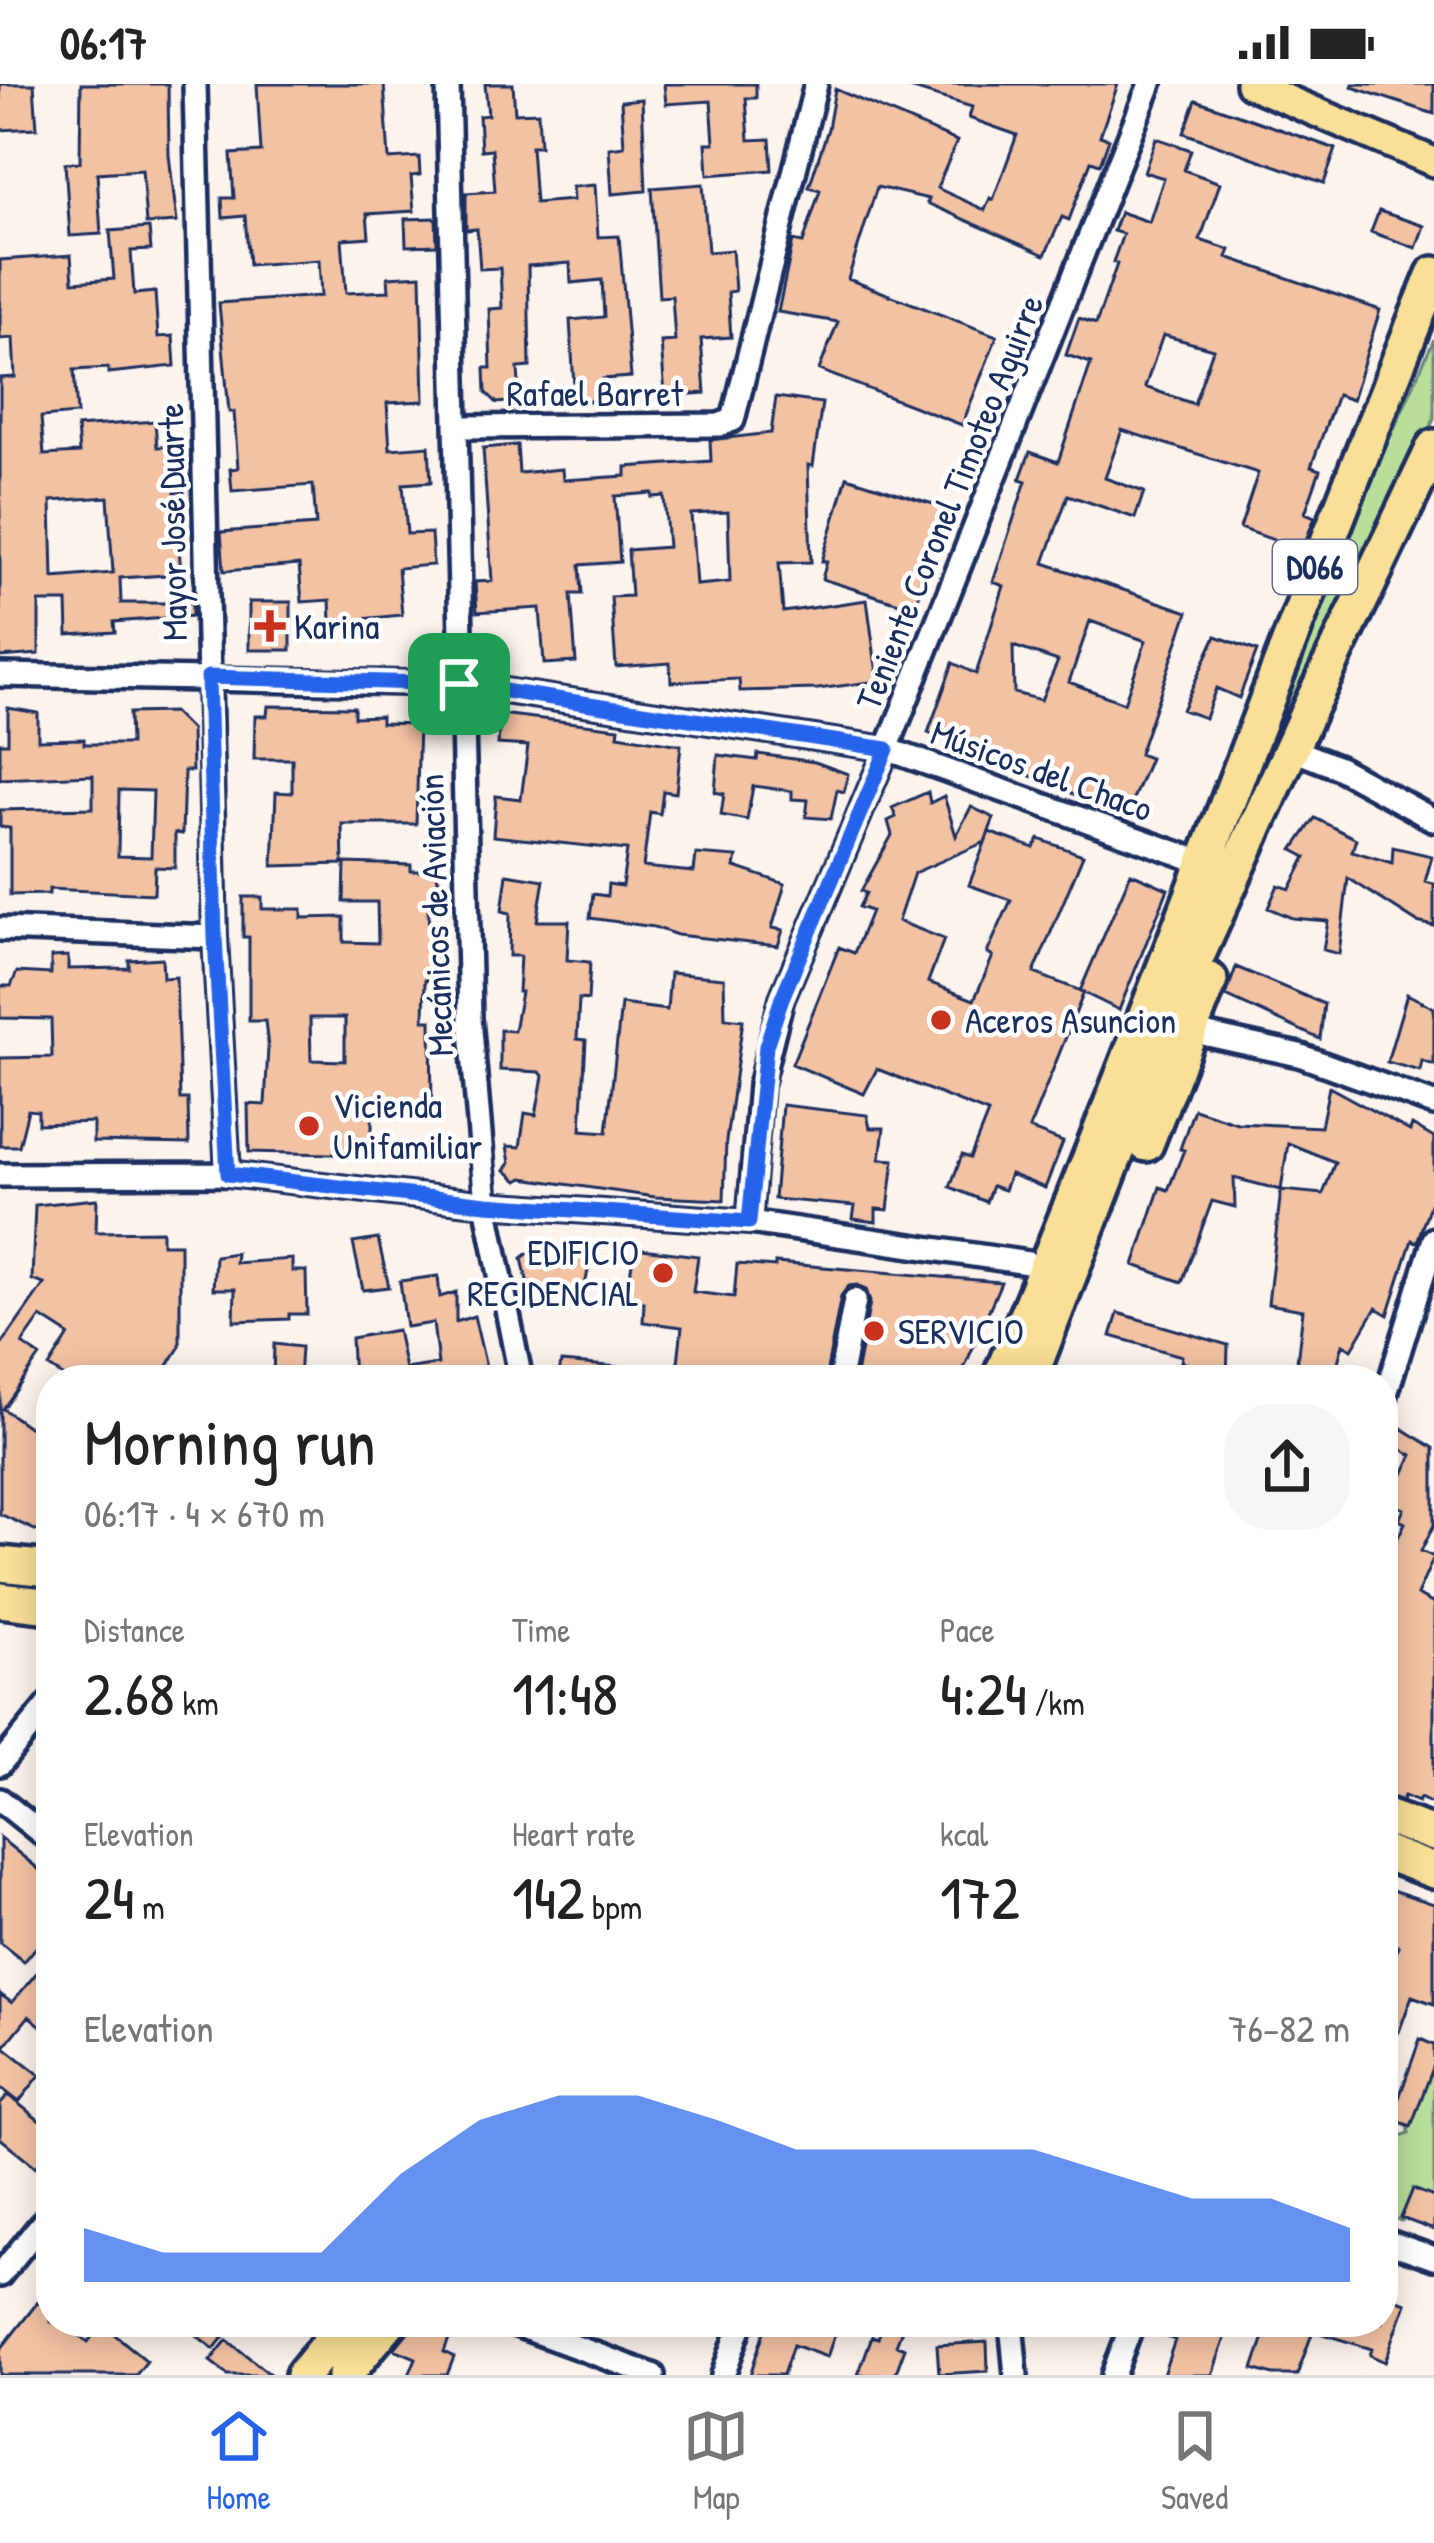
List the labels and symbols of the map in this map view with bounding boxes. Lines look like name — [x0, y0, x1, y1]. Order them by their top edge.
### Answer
street label: Teniente Coronel Timoteo Aguirre — [843, 287, 1054, 717]
street label: Rafael Barret — [507, 368, 684, 417]
street label: Mayor José Duarte — [145, 403, 198, 641]
road number: D066 — [1273, 540, 1357, 594]
place label: Karina — [294, 601, 379, 650]
marker: Karina — [257, 613, 283, 639]
pin — [408, 633, 510, 735]
street label: Músicos del Chaco — [925, 707, 1160, 832]
street label: Mecánicos de Aviación — [405, 773, 464, 1057]
place label: Aceros Asuncion — [965, 995, 1176, 1044]
marker: Aceros Asuncion — [928, 1007, 954, 1033]
place label: Vicienda Unifamiliar — [333, 1080, 482, 1170]
marker: Vicienda Unifamiliar — [296, 1113, 322, 1139]
place label: EDIFICIO RECIDENCIAL — [467, 1227, 639, 1317]
marker: EDIFICIO RECIDENCIAL — [650, 1260, 676, 1286]
place label: SERVICIO — [898, 1306, 1024, 1355]
marker: SERVICIO — [861, 1318, 887, 1344]

